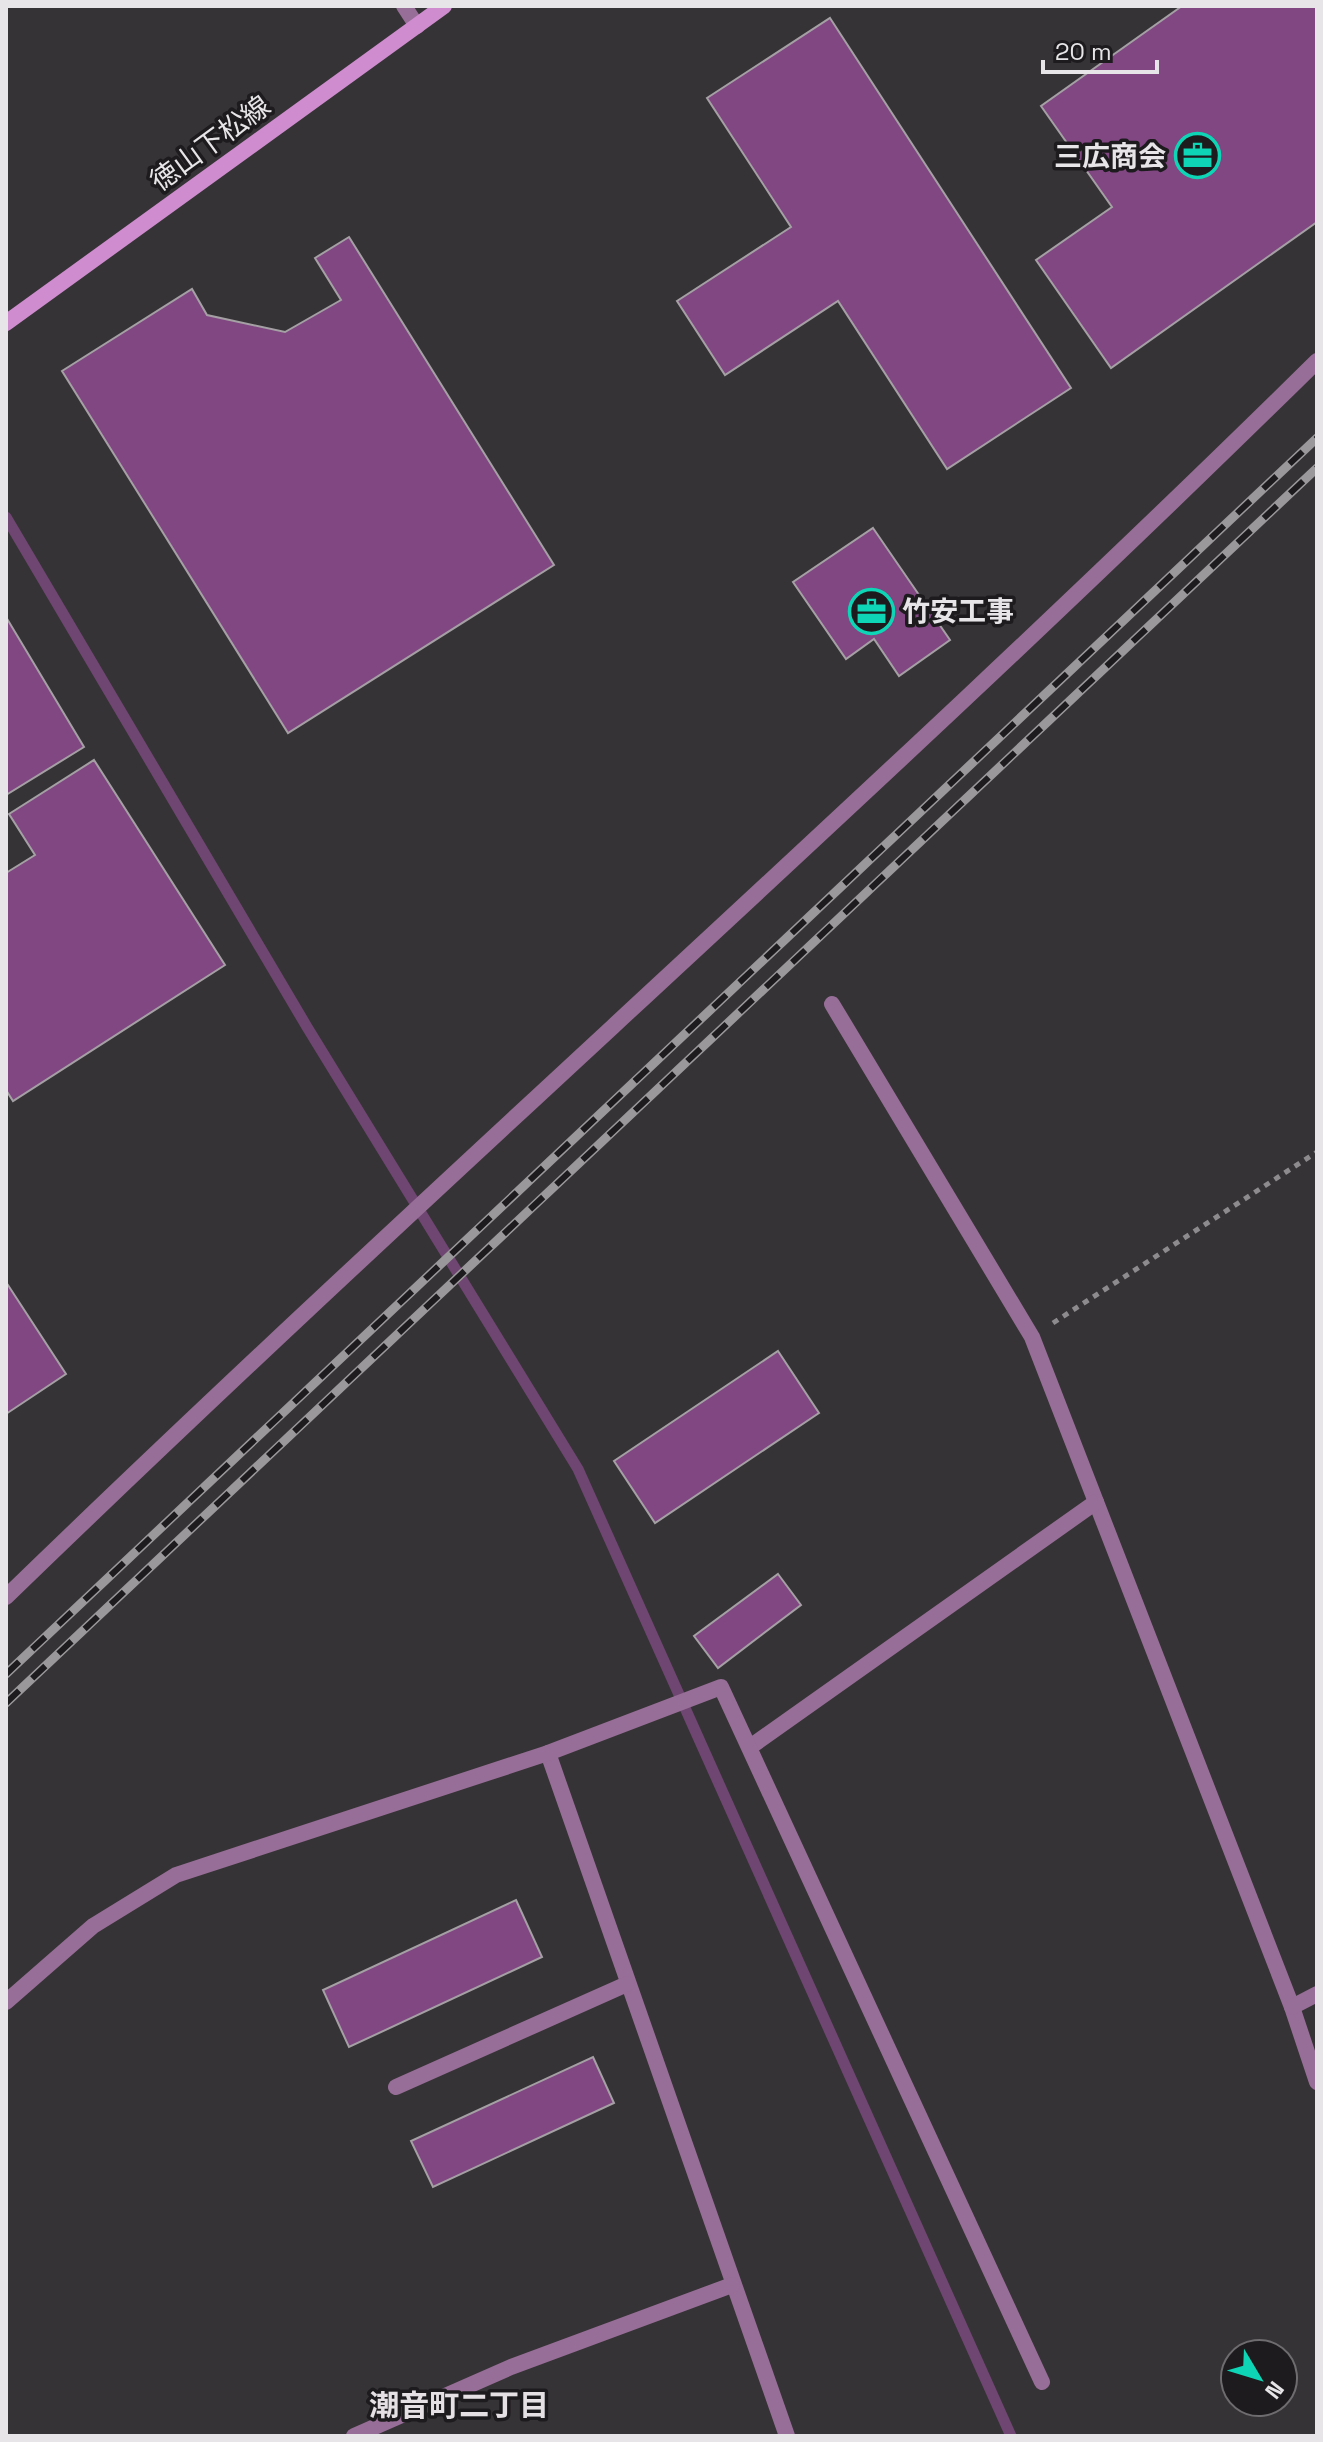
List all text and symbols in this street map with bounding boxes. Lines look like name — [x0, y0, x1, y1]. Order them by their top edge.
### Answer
scale bar — [1043, 24, 1157, 74]
text: 20 m — [1055, 36, 1112, 67]
street label: 徳山下松線 — [143, 87, 277, 199]
office icon: 三広商会 — [1173, 132, 1221, 180]
place label: 三広商会 — [1054, 138, 1166, 174]
office icon: 竹安工事 — [847, 587, 895, 635]
place label: 竹安工事 — [902, 593, 1014, 629]
north arrow — [1219, 2338, 1299, 2418]
text: N — [1259, 2376, 1290, 2405]
district label: 潮音町二丁目 — [369, 2386, 549, 2425]

